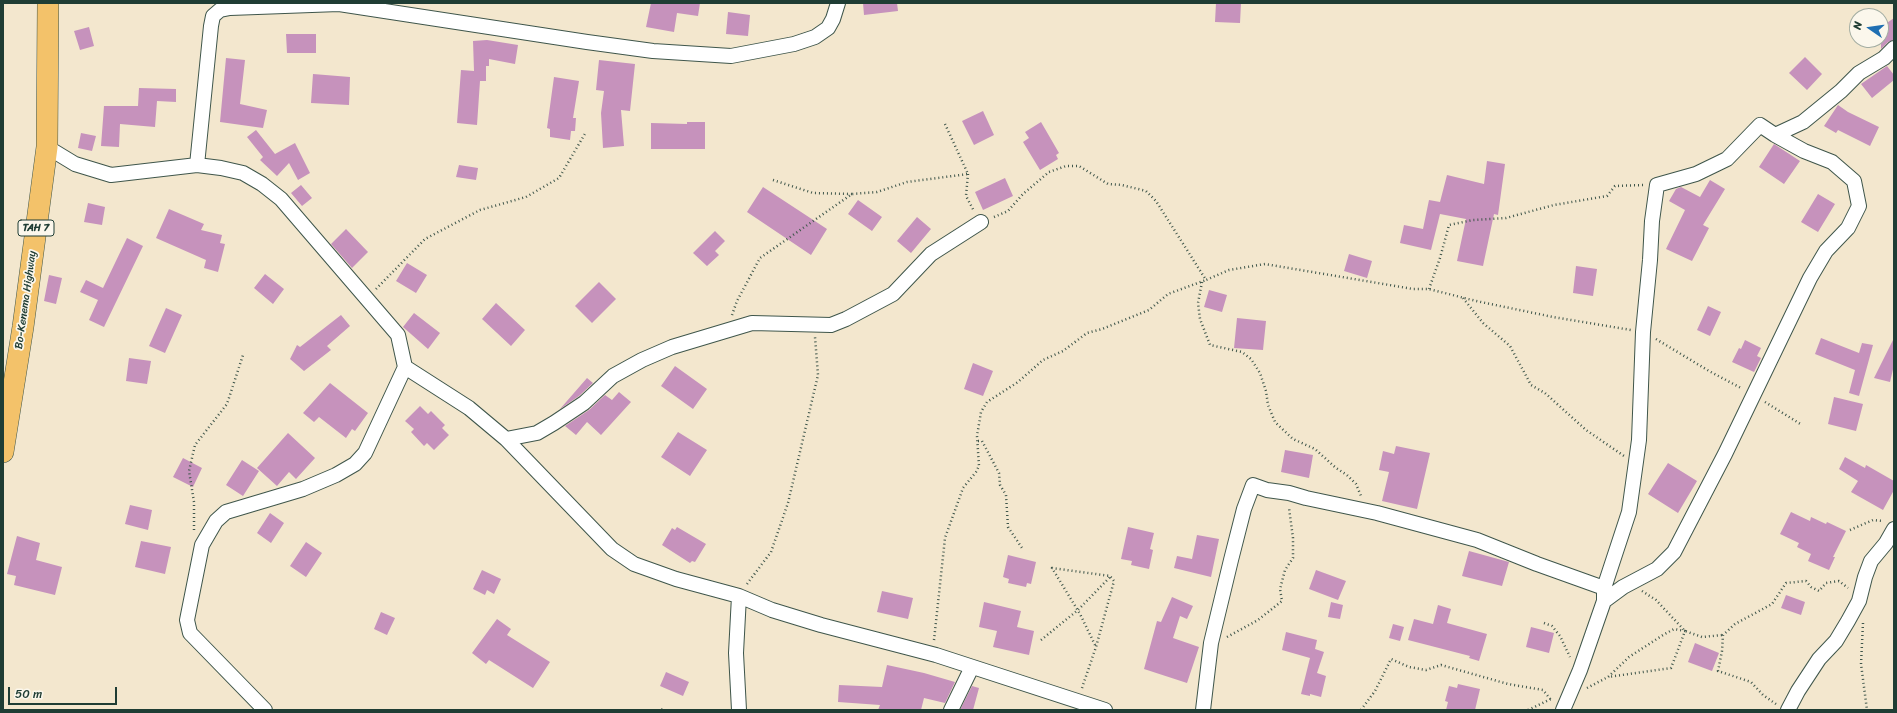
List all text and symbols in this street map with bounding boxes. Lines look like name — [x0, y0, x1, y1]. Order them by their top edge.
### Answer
north arrow — [1849, 8, 1889, 48]
text: N — [1848, 20, 1868, 31]
road number: TAH 7 — [18, 220, 54, 236]
street label: Bo-Kenema Highway — [13, 250, 39, 350]
scale bar — [10, 679, 119, 705]
text: 50 m — [15, 683, 42, 705]

